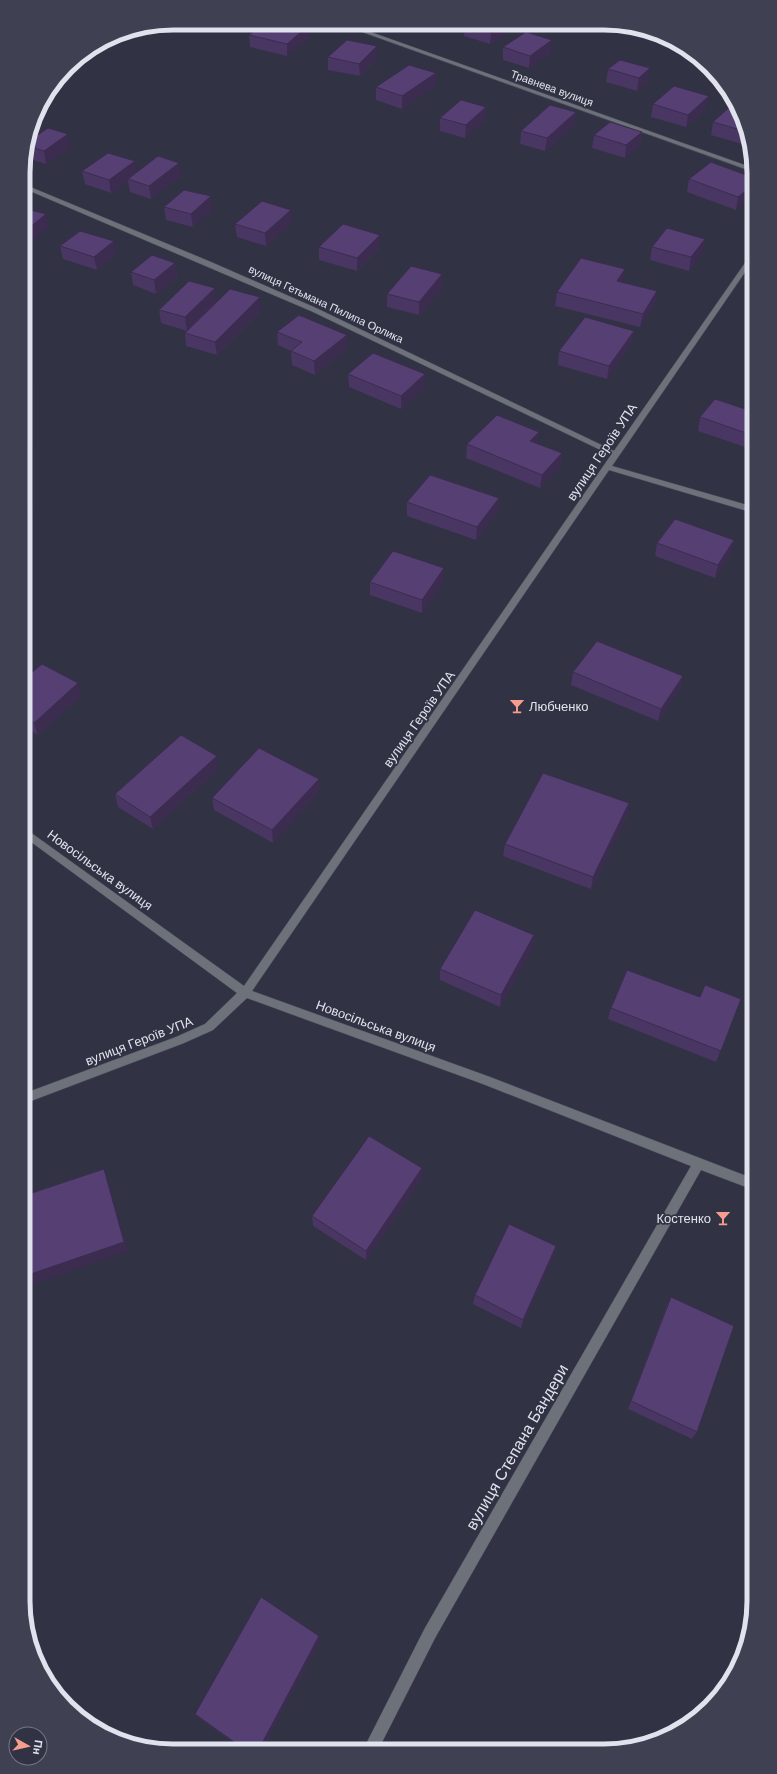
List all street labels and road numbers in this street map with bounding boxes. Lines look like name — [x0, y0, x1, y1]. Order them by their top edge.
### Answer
street label: Травнева вулиця — [509, 67, 595, 109]
street label: вулиця Гетьмана Пилипа Орлика — [247, 263, 406, 346]
street label: вулиця Героїв УПА — [564, 400, 640, 503]
street label: вулиця Героїв УПА — [380, 668, 458, 770]
street label: Новосільська вулиця — [44, 827, 156, 913]
street label: Новосільська вулиця — [314, 997, 438, 1055]
street label: вулиця Героїв УПА — [83, 1013, 195, 1068]
street label: вулиця Степана Бандери — [463, 1361, 571, 1533]

